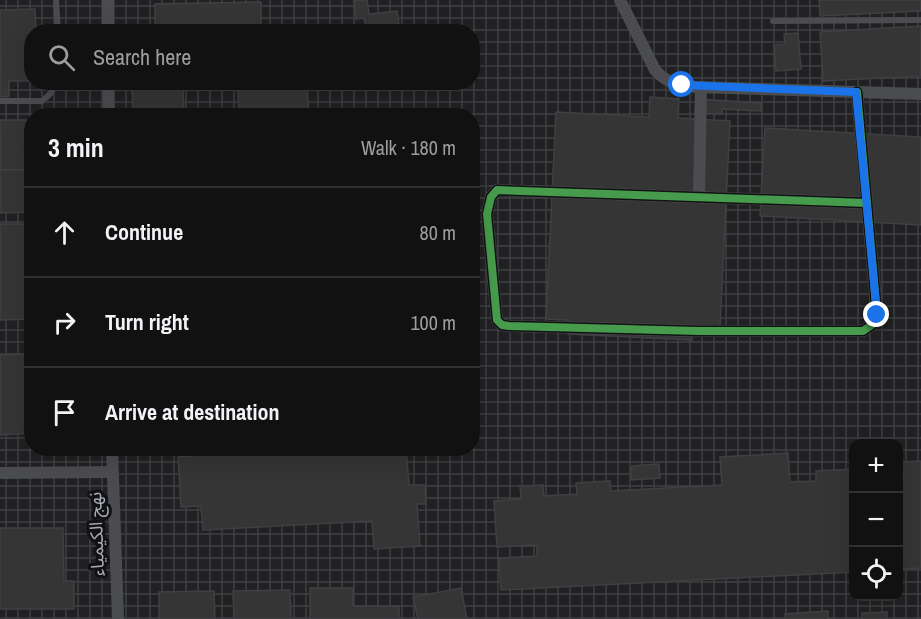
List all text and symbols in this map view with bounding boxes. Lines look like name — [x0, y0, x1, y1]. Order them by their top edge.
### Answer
search box — [24, 24, 480, 90]
icon: search — [45, 41, 78, 74]
text: Search here — [93, 42, 191, 72]
route start — [668, 71, 694, 97]
text: 3 min — [48, 130, 104, 165]
text: Walk · 180 m — [361, 134, 456, 161]
icon: ahead — [48, 216, 81, 249]
text: Continue — [105, 217, 183, 247]
text: 80 m — [420, 219, 456, 246]
route end — [863, 301, 889, 327]
icon: right — [48, 306, 81, 339]
text: Turn right — [105, 307, 189, 337]
text: 100 m — [410, 309, 456, 336]
icon: arrive — [48, 396, 81, 429]
text: Arrive at destination — [105, 397, 279, 427]
map controls — [849, 439, 903, 601]
button: + — [849, 439, 903, 493]
street label: نهج الكيمياء — [82, 491, 111, 577]
button: − — [849, 493, 903, 547]
button: locate — [849, 547, 903, 601]

